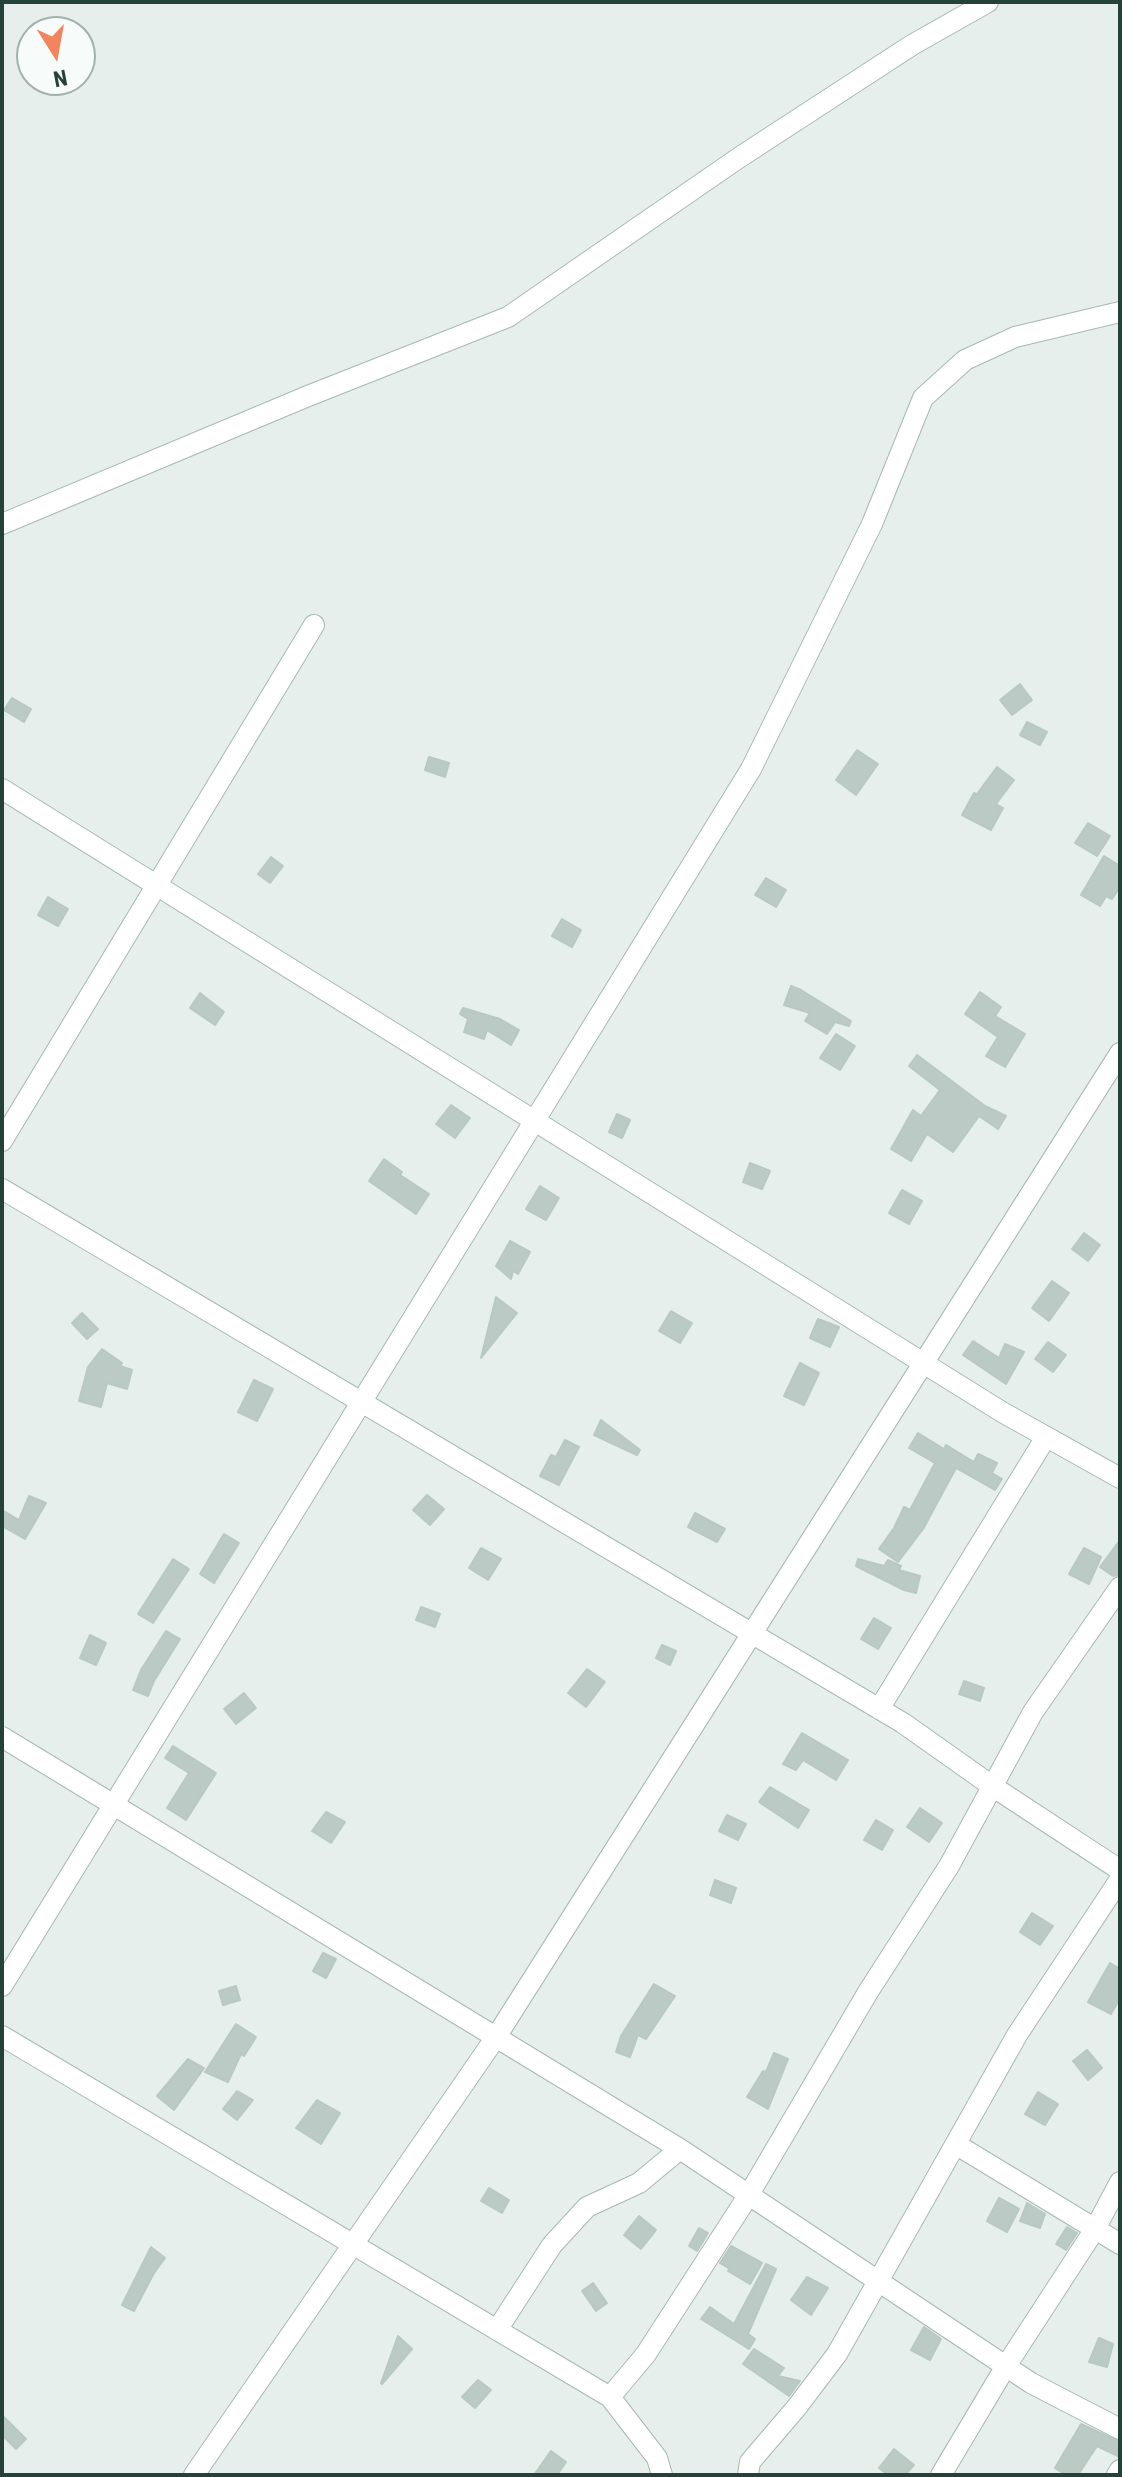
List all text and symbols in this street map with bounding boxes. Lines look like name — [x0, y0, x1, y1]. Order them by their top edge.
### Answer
north arrow — [16, 16, 96, 96]
text: N — [51, 65, 69, 92]

